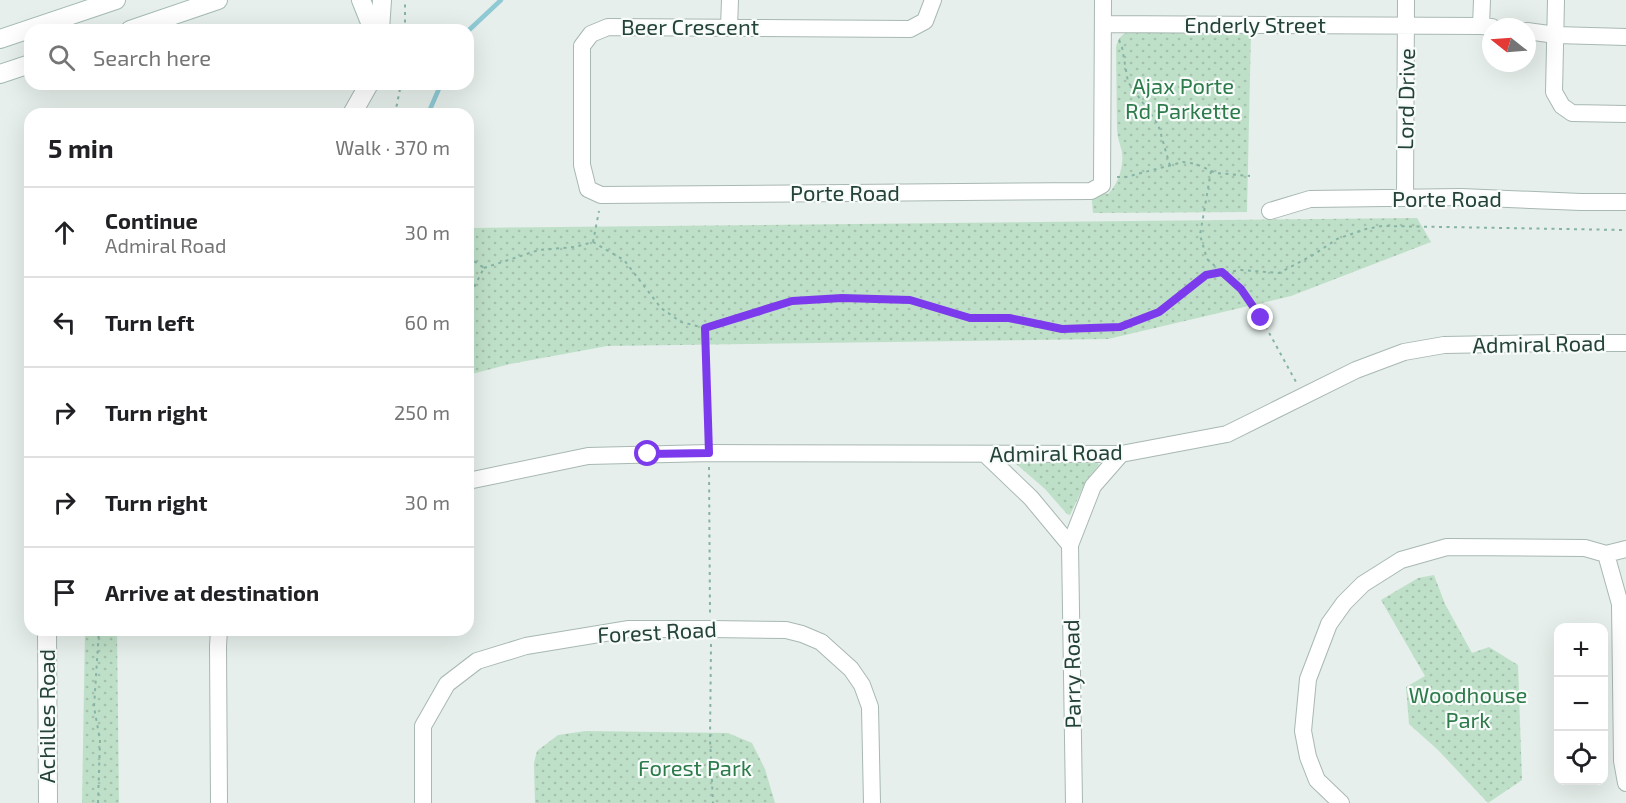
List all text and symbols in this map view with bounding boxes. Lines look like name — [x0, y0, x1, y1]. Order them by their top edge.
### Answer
street label: Enderly Street — [1184, 11, 1326, 37]
street label: Beer Crescent — [621, 13, 759, 39]
north arrow — [1482, 18, 1536, 72]
search box — [24, 24, 474, 90]
icon: search — [45, 41, 78, 74]
text: Search here — [93, 44, 211, 70]
street label: Lord Drive — [1391, 48, 1419, 150]
park label: Ajax Porte Rd Parkette — [1125, 72, 1241, 123]
text: 5 min — [48, 132, 114, 163]
text: Walk · 370 m — [335, 135, 450, 159]
street label: Porte Road — [790, 179, 900, 205]
street label: Porte Road — [1392, 185, 1502, 211]
text: Continue — [105, 207, 198, 233]
icon: ahead — [48, 216, 81, 249]
text: 30 m — [405, 220, 450, 244]
text: Admiral Road — [105, 233, 226, 257]
route end — [1247, 304, 1273, 330]
icon: left — [48, 306, 81, 339]
text: Turn left — [105, 309, 194, 335]
text: 60 m — [405, 310, 450, 334]
street label: Admiral Road — [1472, 329, 1606, 357]
icon: right — [48, 396, 81, 429]
text: Turn right — [105, 399, 207, 425]
text: 250 m — [394, 400, 450, 424]
street label: Admiral Road — [989, 438, 1123, 466]
route start — [634, 440, 660, 466]
icon: right — [48, 486, 81, 519]
text: Turn right — [105, 489, 207, 515]
text: 30 m — [405, 490, 450, 514]
icon: arrive — [48, 576, 81, 609]
text: Arrive at destination — [105, 579, 319, 605]
street label: Forest Road — [597, 615, 717, 647]
street label: Parry Road — [1057, 619, 1085, 729]
map controls — [1554, 623, 1608, 785]
button: + — [1554, 623, 1608, 677]
street label: Achilles Road — [33, 649, 59, 783]
button: − — [1554, 677, 1608, 731]
park label: Woodhouse Park — [1409, 681, 1527, 732]
button: locate — [1554, 731, 1608, 785]
park label: Forest Park — [638, 754, 752, 780]

